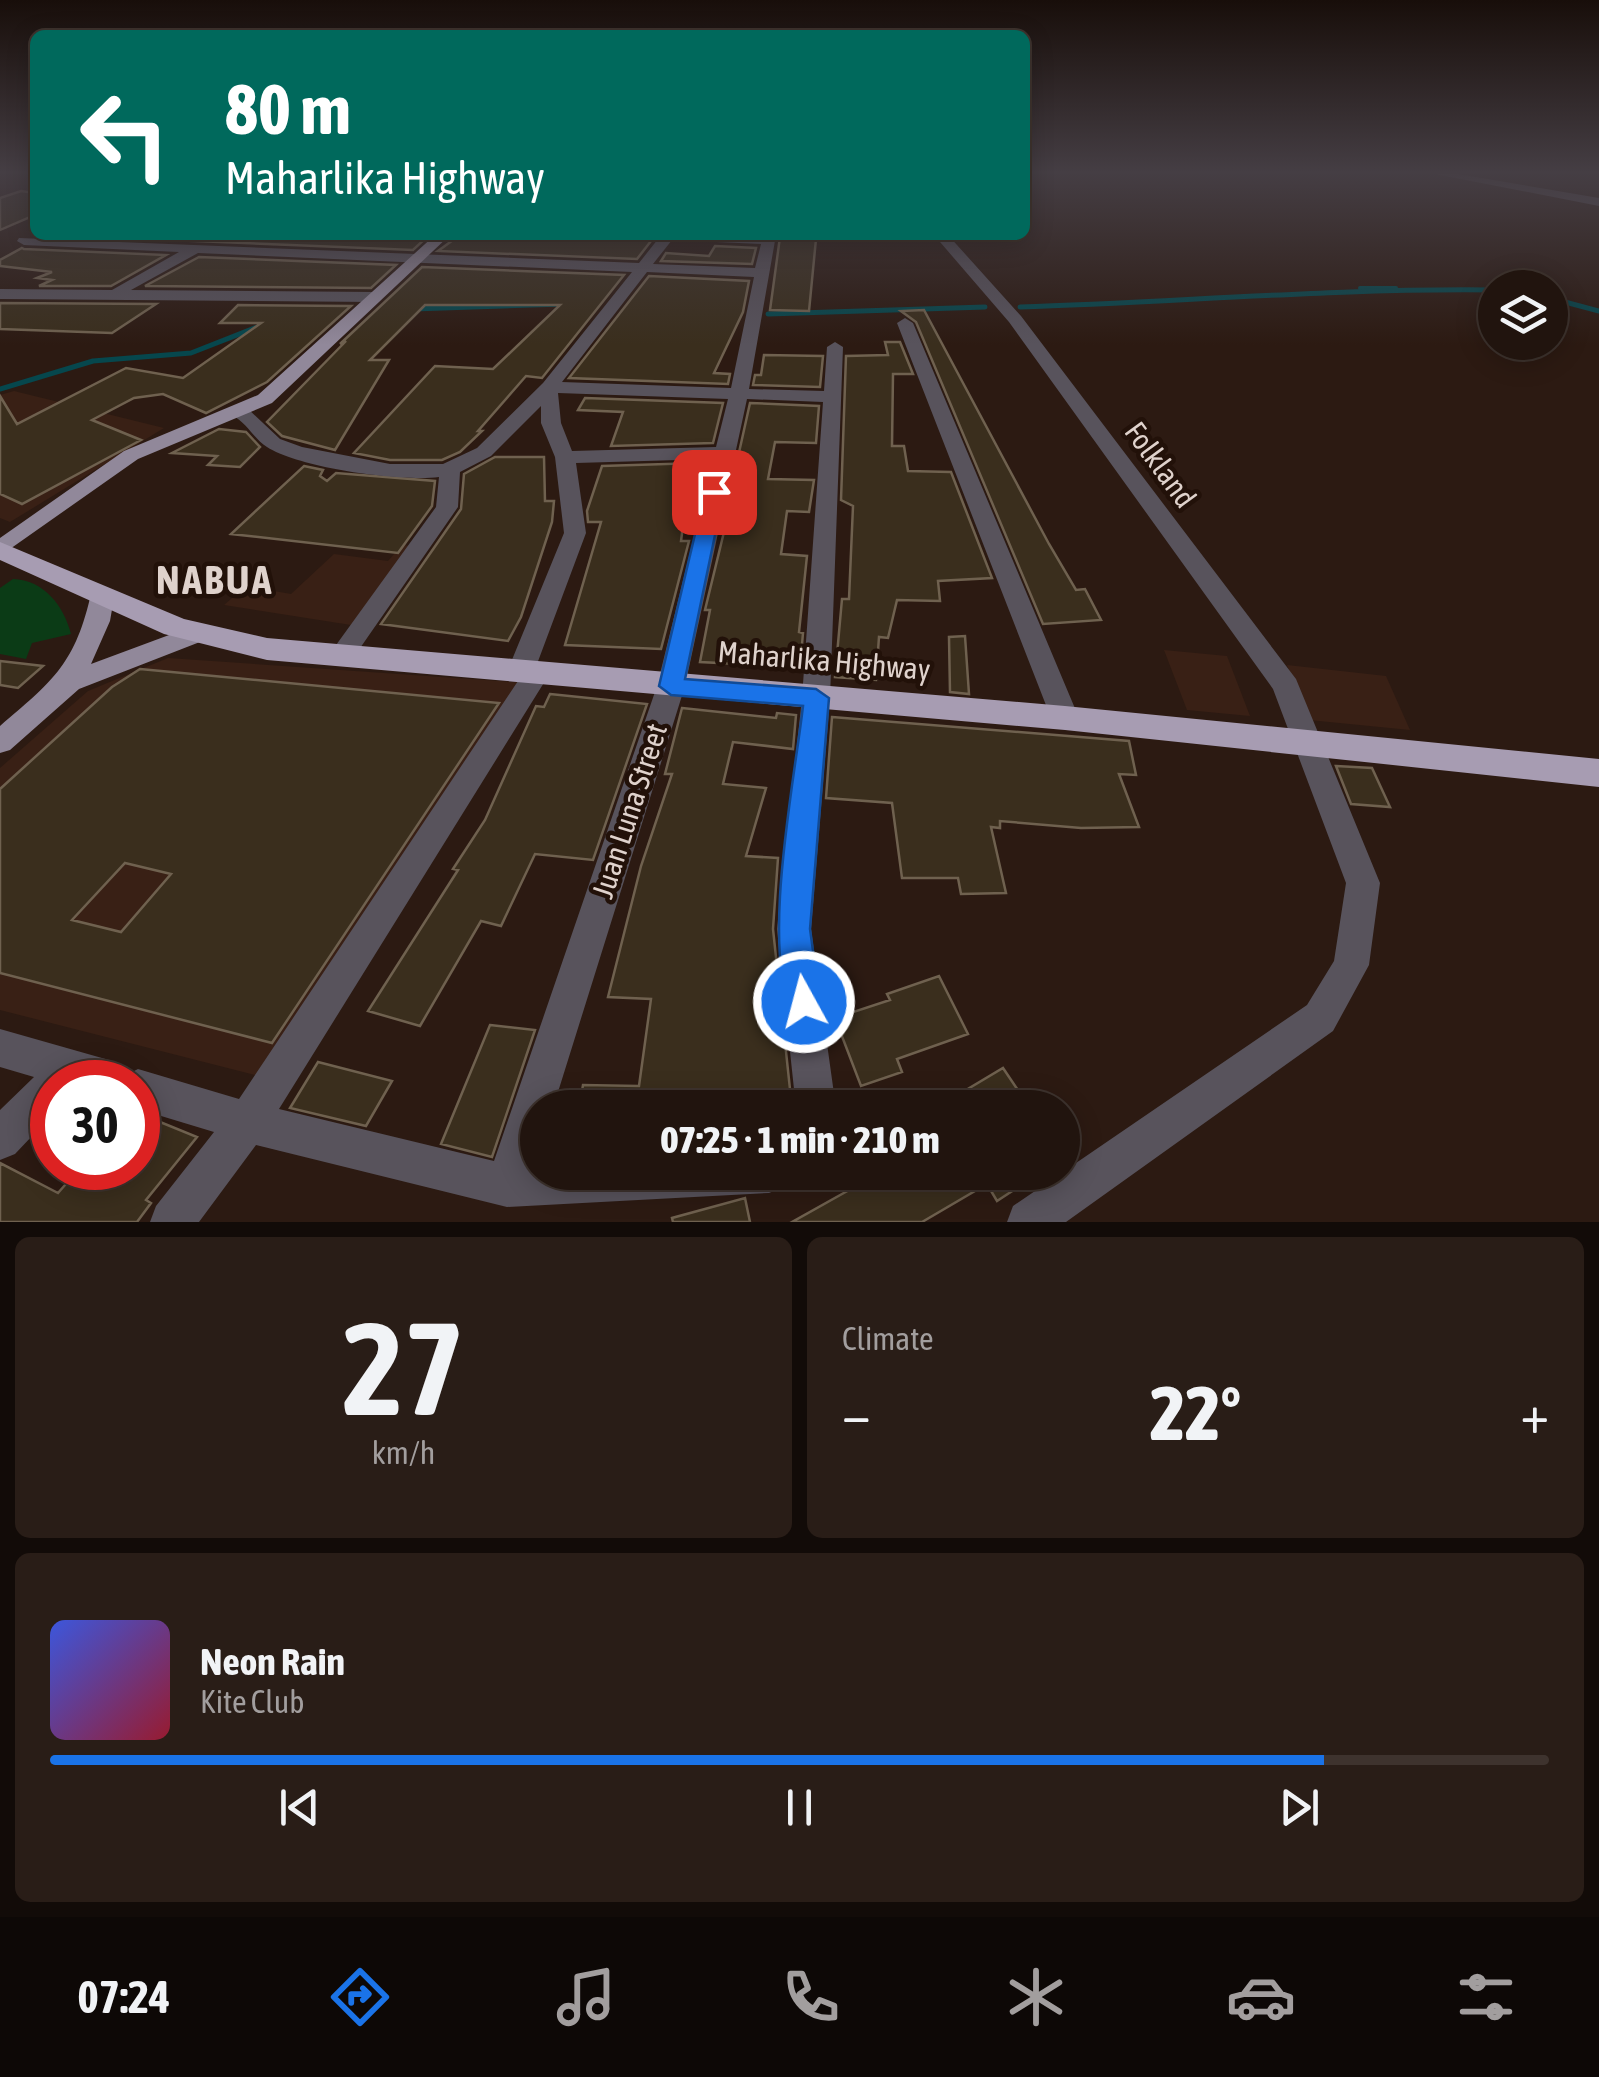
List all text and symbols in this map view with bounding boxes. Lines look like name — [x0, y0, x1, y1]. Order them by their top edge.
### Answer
text: 80 m — [225, 69, 351, 149]
icon: left — [60, 70, 190, 200]
text: Maharlika Highway — [225, 152, 545, 204]
map controls — [1478, 270, 1568, 360]
button: layers — [1478, 270, 1568, 360]
street label: Folkland — [1118, 415, 1203, 514]
pin — [672, 450, 757, 535]
icon: arrive — [687, 465, 742, 520]
district label: NABUA — [156, 557, 274, 602]
street label: Maharlika Highway — [716, 634, 932, 686]
street label: Juan Luna Street — [585, 719, 673, 902]
position arrow — [752, 950, 856, 1054]
speed limit sign: 30 — [30, 1060, 160, 1190]
text: 07:25 · 1 min · 210 m — [660, 1118, 940, 1161]
text: 27 — [342, 1294, 465, 1443]
text: Climate — [842, 1320, 934, 1357]
text: 22° — [1150, 1370, 1241, 1456]
text: − — [842, 1382, 871, 1445]
text: + — [1520, 1382, 1549, 1445]
text: km/h — [372, 1434, 435, 1471]
text: Neon Rain — [200, 1640, 345, 1683]
text: Kite Club — [200, 1683, 304, 1720]
icon: previous — [272, 1780, 327, 1835]
icon: pause — [772, 1780, 827, 1835]
icon: next — [1272, 1780, 1327, 1835]
icon: directions — [325, 1962, 395, 2032]
icon: music — [551, 1962, 621, 2032]
icon: phone — [776, 1962, 846, 2032]
icon: climate — [1001, 1962, 1071, 2032]
icon: car — [1226, 1962, 1296, 2032]
icon: filters — [1451, 1962, 1521, 2032]
text: 07:24 — [78, 1971, 170, 2023]

